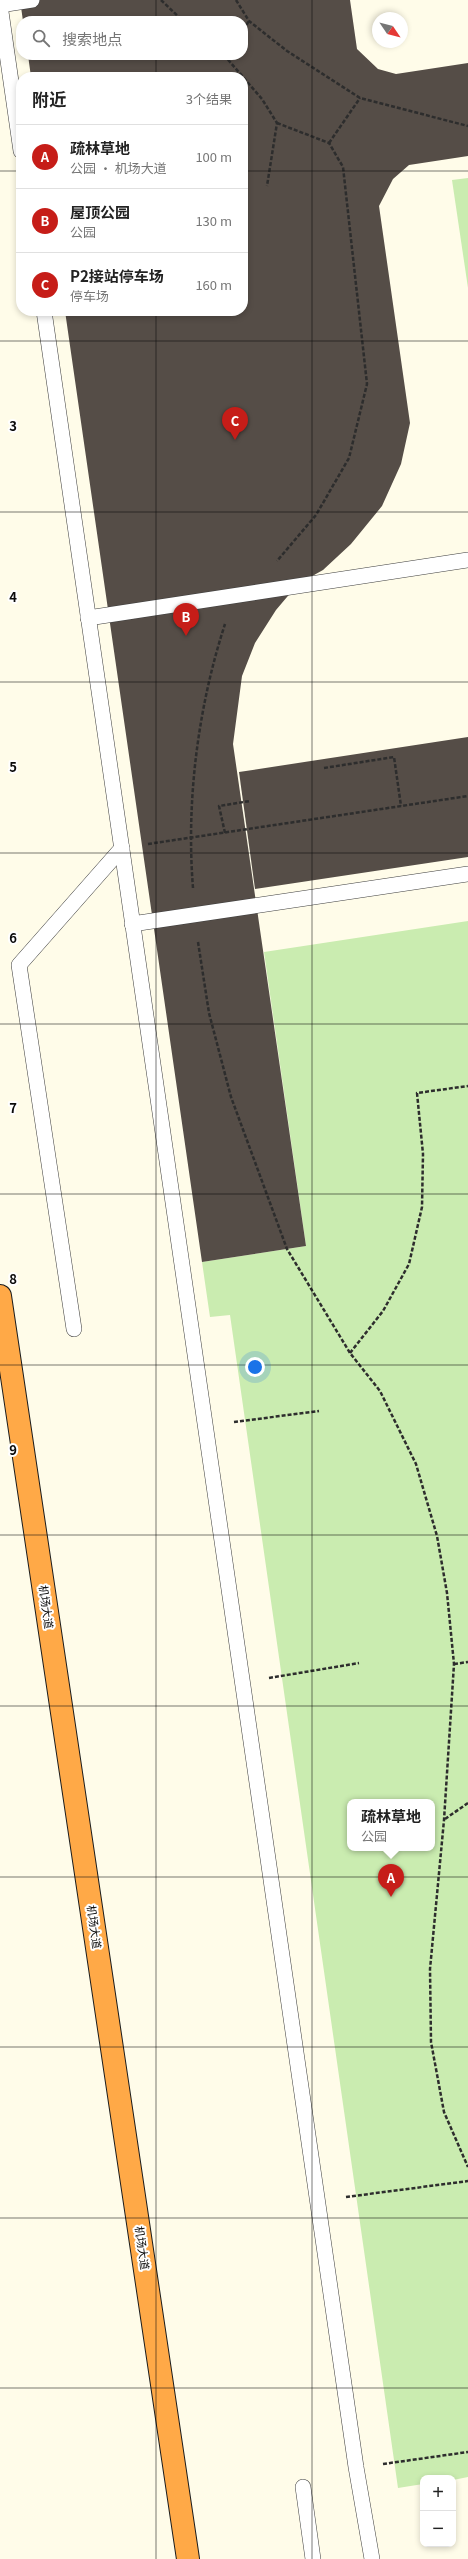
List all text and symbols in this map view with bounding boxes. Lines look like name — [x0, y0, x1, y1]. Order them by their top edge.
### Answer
north arrow — [372, 12, 408, 48]
search box — [16, 16, 248, 60]
icon: search — [30, 27, 52, 49]
text: 搜索地点 — [62, 28, 122, 49]
text: 附近 — [32, 86, 66, 111]
text: 3个结果 — [186, 89, 232, 108]
text: 疏林草地 — [70, 137, 130, 158]
text: A — [41, 147, 49, 166]
text: 100 m — [195, 147, 232, 166]
text: 公园 · 机场大道 — [70, 158, 167, 177]
text: 屋顶公园 — [70, 201, 130, 222]
text: B — [41, 211, 49, 230]
text: 130 m — [195, 211, 232, 230]
text: 公园 — [70, 222, 96, 241]
text: P2接站停车场 — [70, 265, 164, 286]
text: C — [41, 275, 49, 294]
text: 160 m — [195, 275, 232, 294]
text: 停车场 — [70, 286, 109, 305]
pin: C — [222, 407, 248, 440]
text: 3 — [9, 416, 17, 435]
text: 4 — [9, 587, 17, 606]
pin: B — [173, 603, 199, 636]
text: 5 — [9, 757, 17, 776]
text: 6 — [9, 928, 17, 947]
text: 7 — [9, 1098, 17, 1117]
text: 8 — [9, 1269, 17, 1288]
your location — [245, 1357, 265, 1377]
text: 9 — [9, 1440, 17, 1459]
street label: 机场大道 — [36, 1584, 58, 1630]
popup — [347, 1799, 435, 1851]
text: 疏林草地 — [361, 1805, 421, 1826]
text: 公园 — [361, 1826, 387, 1845]
pin: A — [378, 1864, 404, 1897]
street label: 机场大道 — [84, 1904, 106, 1950]
street label: 机场大道 — [132, 2225, 154, 2271]
map controls — [420, 2475, 456, 2547]
button: + — [420, 2475, 456, 2511]
button: − — [420, 2511, 456, 2547]

